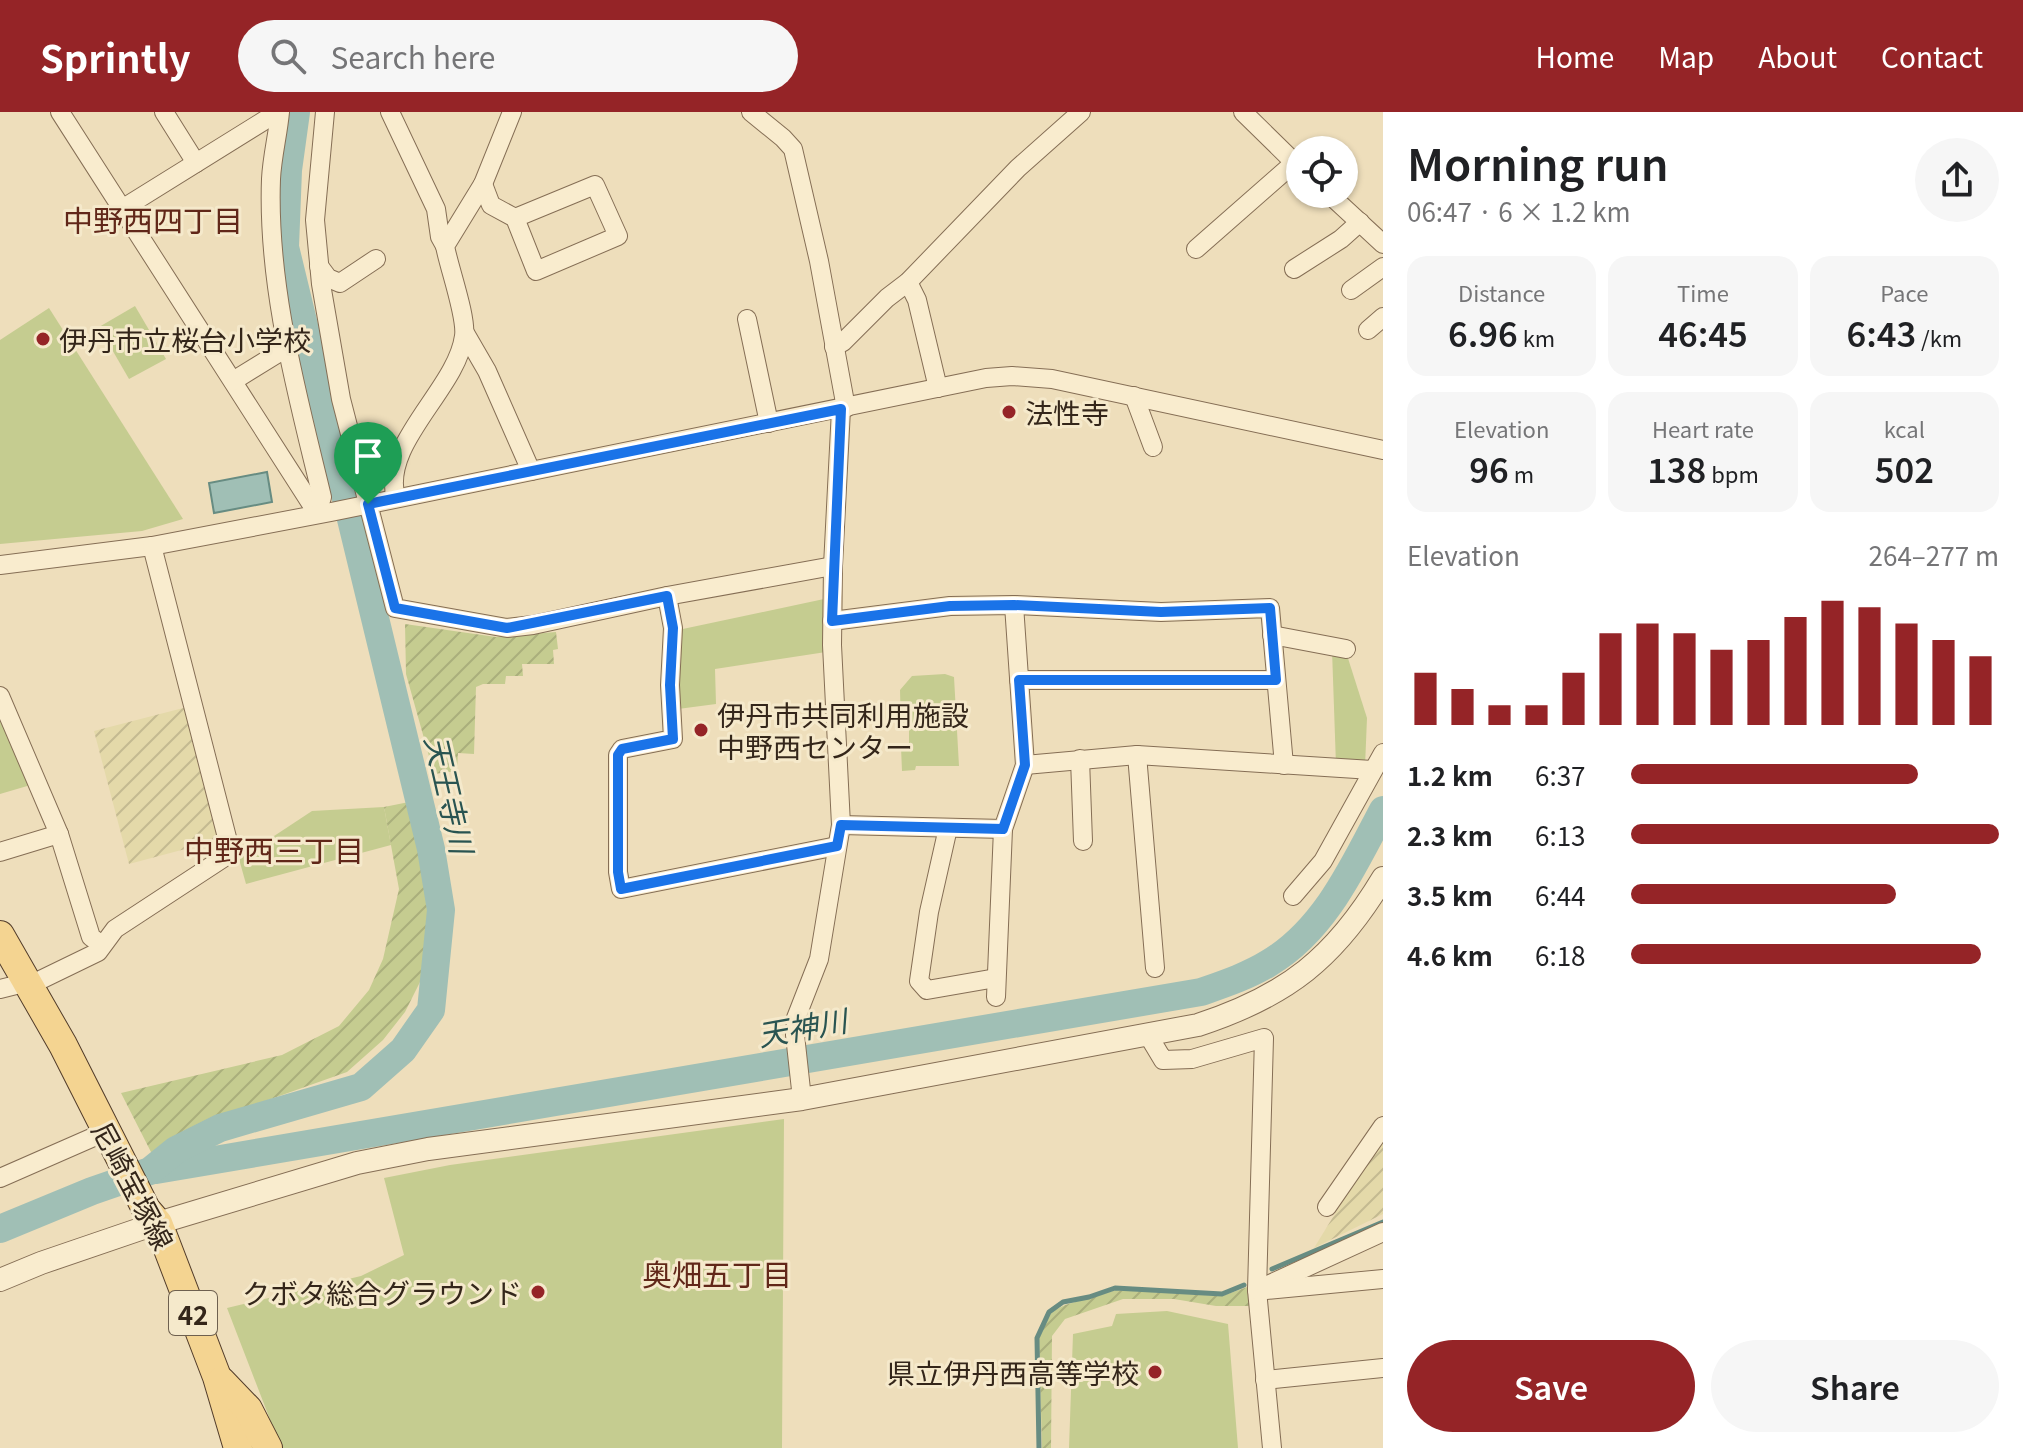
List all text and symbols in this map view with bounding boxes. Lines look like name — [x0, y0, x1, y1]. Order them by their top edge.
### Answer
search box — [238, 20, 798, 92]
text: Sprintly — [40, 29, 190, 84]
icon: search — [266, 34, 310, 78]
text: Search here — [330, 34, 495, 78]
text: Home — [1536, 36, 1614, 76]
text: Map — [1658, 36, 1714, 76]
text: About — [1758, 36, 1837, 76]
text: Contact — [1881, 36, 1983, 76]
text: Morning run — [1407, 130, 1669, 194]
map controls — [1286, 136, 1358, 208]
button: locate — [1286, 136, 1358, 208]
button: share — [1915, 138, 1999, 222]
text: 06:47 · 6 × 1.2 km — [1407, 192, 1631, 229]
district label: 中野西四丁目 — [63, 197, 243, 241]
text: Distance — [1458, 276, 1545, 308]
text: Time — [1677, 276, 1729, 308]
text: Pace — [1880, 276, 1928, 308]
text: 6.96 — [1448, 308, 1518, 357]
text: 46:45 — [1658, 308, 1748, 357]
text: 6:43 — [1846, 308, 1916, 357]
place label: 伊丹市立桜台小学校 — [59, 319, 311, 359]
text: km — [1518, 321, 1555, 353]
text: /km — [1916, 321, 1962, 353]
marker: 伊丹市立桜台小学校 — [34, 330, 52, 348]
place label: 法性寺 — [1025, 392, 1109, 432]
marker: 法性寺 — [1000, 403, 1018, 421]
text: Elevation — [1454, 412, 1549, 444]
text: Heart rate — [1652, 412, 1754, 444]
text: kcal — [1884, 412, 1925, 444]
pin — [334, 422, 402, 504]
icon: arrive — [346, 434, 390, 478]
text: 96 — [1469, 444, 1509, 493]
text: 138 — [1647, 444, 1706, 493]
text: 502 — [1875, 444, 1934, 493]
text: m — [1509, 457, 1534, 489]
text: bpm — [1706, 457, 1759, 489]
text: Elevation — [1407, 536, 1520, 573]
text: 264–277 m — [1869, 536, 1999, 573]
place label: 伊丹市共同利用施設 中野西センター — [717, 694, 969, 766]
marker: 伊丹市共同利用施設 中野西センター — [692, 721, 710, 739]
water label: 天王寺川 — [416, 731, 487, 860]
text: 1.2 km — [1407, 756, 1493, 793]
text: 6:37 — [1535, 756, 1586, 793]
text: 2.3 km — [1407, 816, 1493, 853]
text: 6:13 — [1535, 816, 1586, 853]
district label: 中野西三丁目 — [184, 827, 364, 871]
text: 3.5 km — [1407, 876, 1493, 913]
text: 6:44 — [1535, 876, 1586, 913]
text: 4.6 km — [1407, 936, 1493, 973]
text: 6:18 — [1535, 936, 1586, 973]
water label: 天神川 — [754, 996, 853, 1055]
street label: 尼崎宝塚線 — [83, 1114, 185, 1256]
district label: 奥畑五丁目 — [642, 1251, 792, 1295]
place label: クボタ総合グラウンド — [242, 1272, 522, 1312]
marker: クボタ総合グラウンド — [529, 1283, 547, 1301]
road number: 42 — [169, 1291, 217, 1335]
button: Save — [1407, 1340, 1695, 1432]
button: Share — [1711, 1340, 1999, 1432]
place label: 県立伊丹西高等学校 — [887, 1352, 1139, 1392]
marker: 県立伊丹西高等学校 — [1146, 1363, 1164, 1381]

